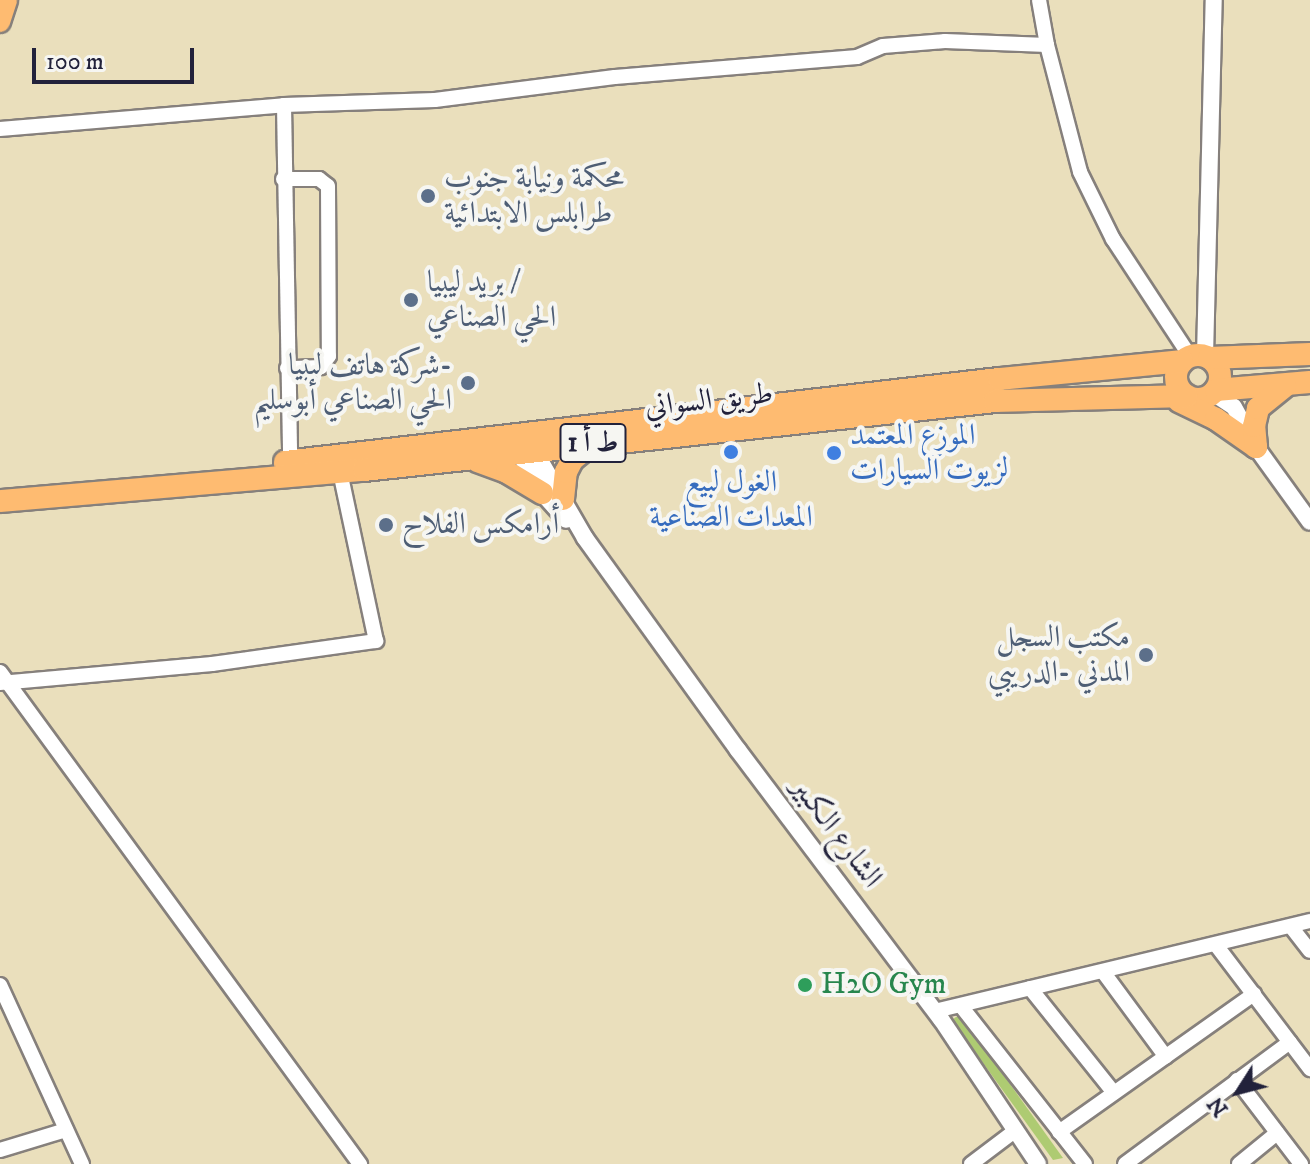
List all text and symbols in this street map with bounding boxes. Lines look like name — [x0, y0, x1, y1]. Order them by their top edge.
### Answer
scale bar — [36, 32, 198, 82]
text: 100 m — [46, 47, 104, 77]
place label: محكمة ونيابة جنوب طرابلس الابتدائية — [444, 161, 624, 232]
marker: محكمة ونيابة جنوب طرابلس الابتدائية — [419, 187, 437, 205]
place label: بريد ليبيا / الحي الصناعي — [427, 265, 556, 336]
marker: بريد ليبيا / الحي الصناعي — [402, 291, 420, 309]
place label: شركة هاتف ليبيا- الحي الصناعي أبوسليم — [254, 348, 452, 418]
marker: شركة هاتف ليبيا- الحي الصناعي أبوسليم — [459, 374, 477, 392]
street label: طريق السواني — [643, 376, 775, 426]
place label: الموزع المعتمد لزيوت السيارات — [850, 418, 1008, 488]
road number: ط أ 1 — [559, 419, 627, 467]
marker: الغول لبيع المعدات الصناعية — [722, 443, 740, 461]
marker: الموزع المعتمد لزيوت السيارات — [825, 444, 843, 462]
place label: الغول لبيع المعدات الصناعية — [649, 465, 813, 536]
place label: أرامكس الفلاح — [402, 507, 559, 543]
marker: أرامكس الفلاح — [377, 516, 395, 534]
place label: مكتب السجل المدني -الدريبي — [988, 620, 1130, 690]
marker: مكتب السجل المدني -الدريبي — [1137, 646, 1155, 664]
street label: الشارع الكبير — [783, 771, 889, 895]
place label: H2O Gym — [821, 967, 946, 1003]
marker: H2O Gym — [796, 976, 814, 994]
north arrow — [1198, 1052, 1278, 1132]
text: N — [1202, 1091, 1234, 1122]

